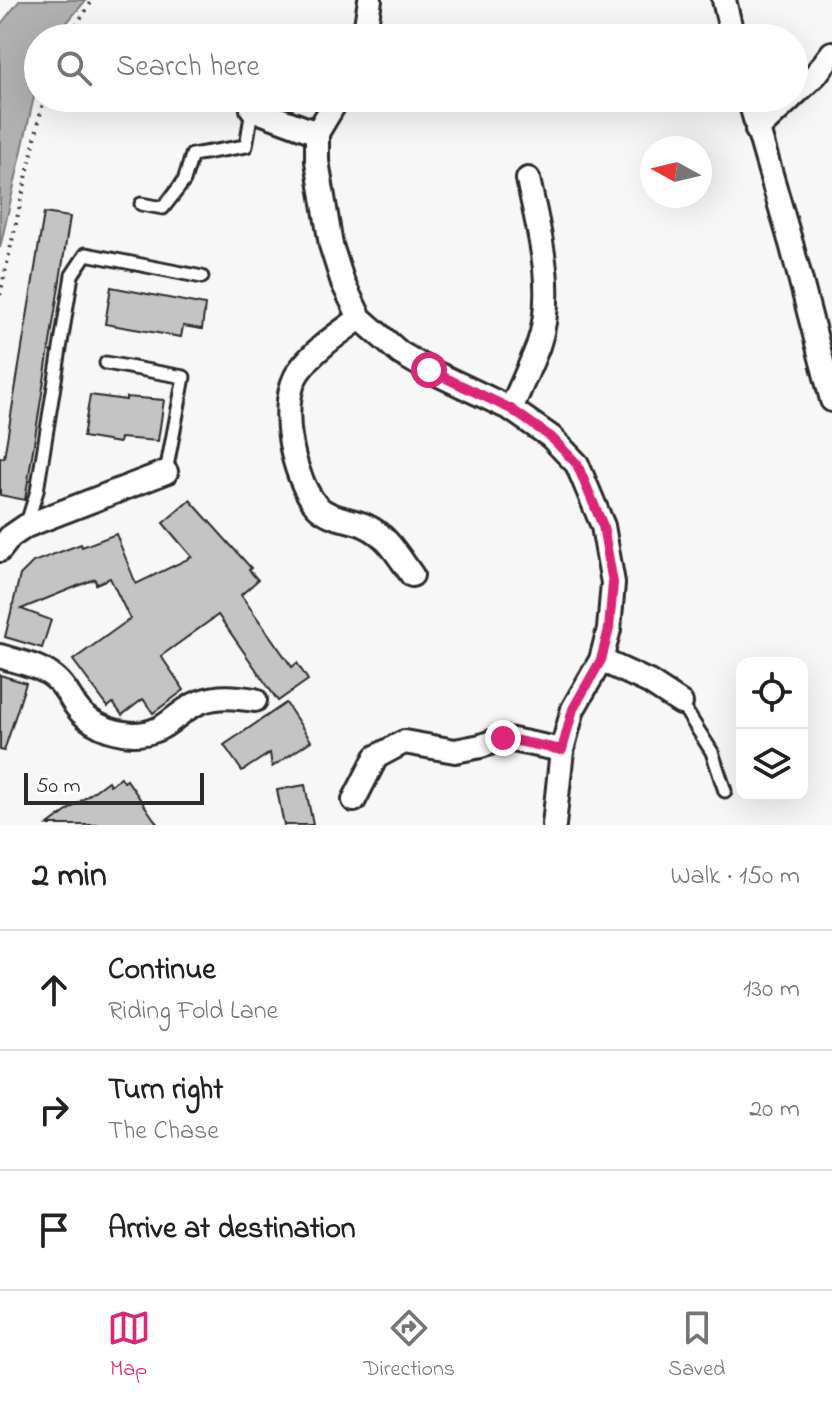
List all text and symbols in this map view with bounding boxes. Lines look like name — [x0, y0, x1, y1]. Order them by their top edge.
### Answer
search box — [24, 24, 808, 112]
icon: search — [52, 46, 96, 90]
text: Search here — [116, 46, 260, 90]
north arrow — [640, 136, 712, 208]
route start — [411, 352, 447, 388]
map controls — [736, 657, 808, 801]
button: locate — [736, 657, 808, 729]
route end — [485, 720, 521, 756]
button: layers — [736, 729, 808, 801]
scale bar — [24, 769, 204, 805]
text: 50 m — [36, 771, 81, 803]
text: 2 min — [32, 852, 107, 902]
text: Walk · 150 m — [670, 858, 800, 896]
text: Continue — [108, 949, 216, 993]
icon: ahead — [32, 968, 76, 1012]
text: 130 m — [743, 971, 800, 1009]
text: Riding Fold Lane — [108, 993, 278, 1031]
text: Turn right — [108, 1069, 223, 1113]
icon: right — [32, 1088, 76, 1132]
text: 20 m — [749, 1091, 800, 1129]
text: The Chase — [108, 1113, 219, 1151]
icon: arrive — [32, 1208, 76, 1252]
text: Arrive at destination — [108, 1208, 356, 1252]
tab: Map — [107, 1306, 151, 1386]
tab: Directions — [364, 1306, 455, 1386]
tab: Saved — [668, 1306, 725, 1386]

